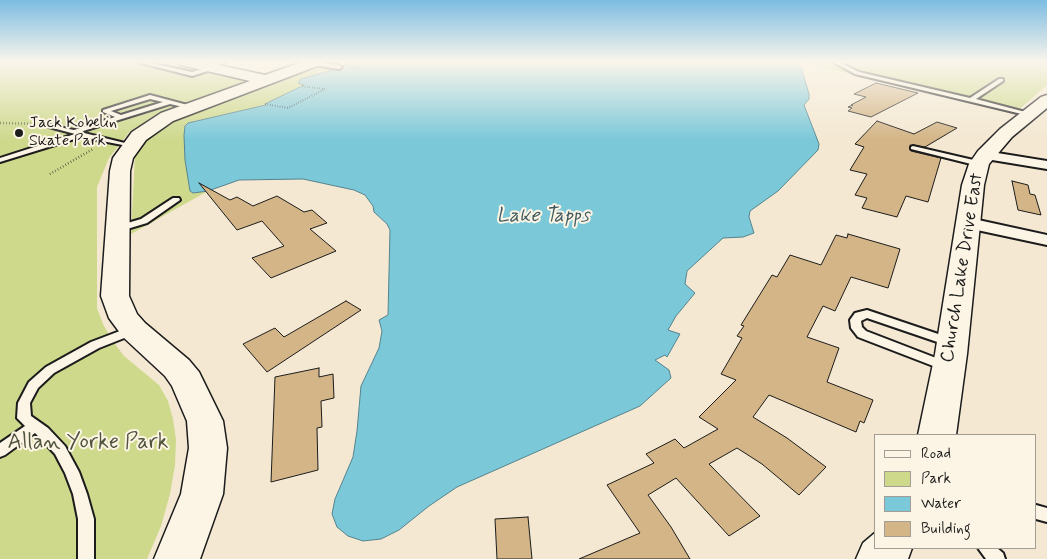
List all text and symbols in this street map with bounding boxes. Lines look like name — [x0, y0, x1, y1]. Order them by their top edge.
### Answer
place label: Jack Kobelin Skate Park — [29, 114, 117, 152]
marker: Jack Kobelin Skate Park — [13, 127, 25, 139]
street label: Church Lake Drive East — [937, 172, 989, 364]
water label: Lake Tapps — [497, 205, 589, 229]
park label: Allan Yorke Park — [7, 430, 169, 456]
legend — [874, 434, 1037, 549]
text: Road — [921, 444, 951, 464]
text: Park — [921, 469, 951, 489]
text: Water — [921, 494, 961, 514]
text: Building — [921, 519, 971, 539]

